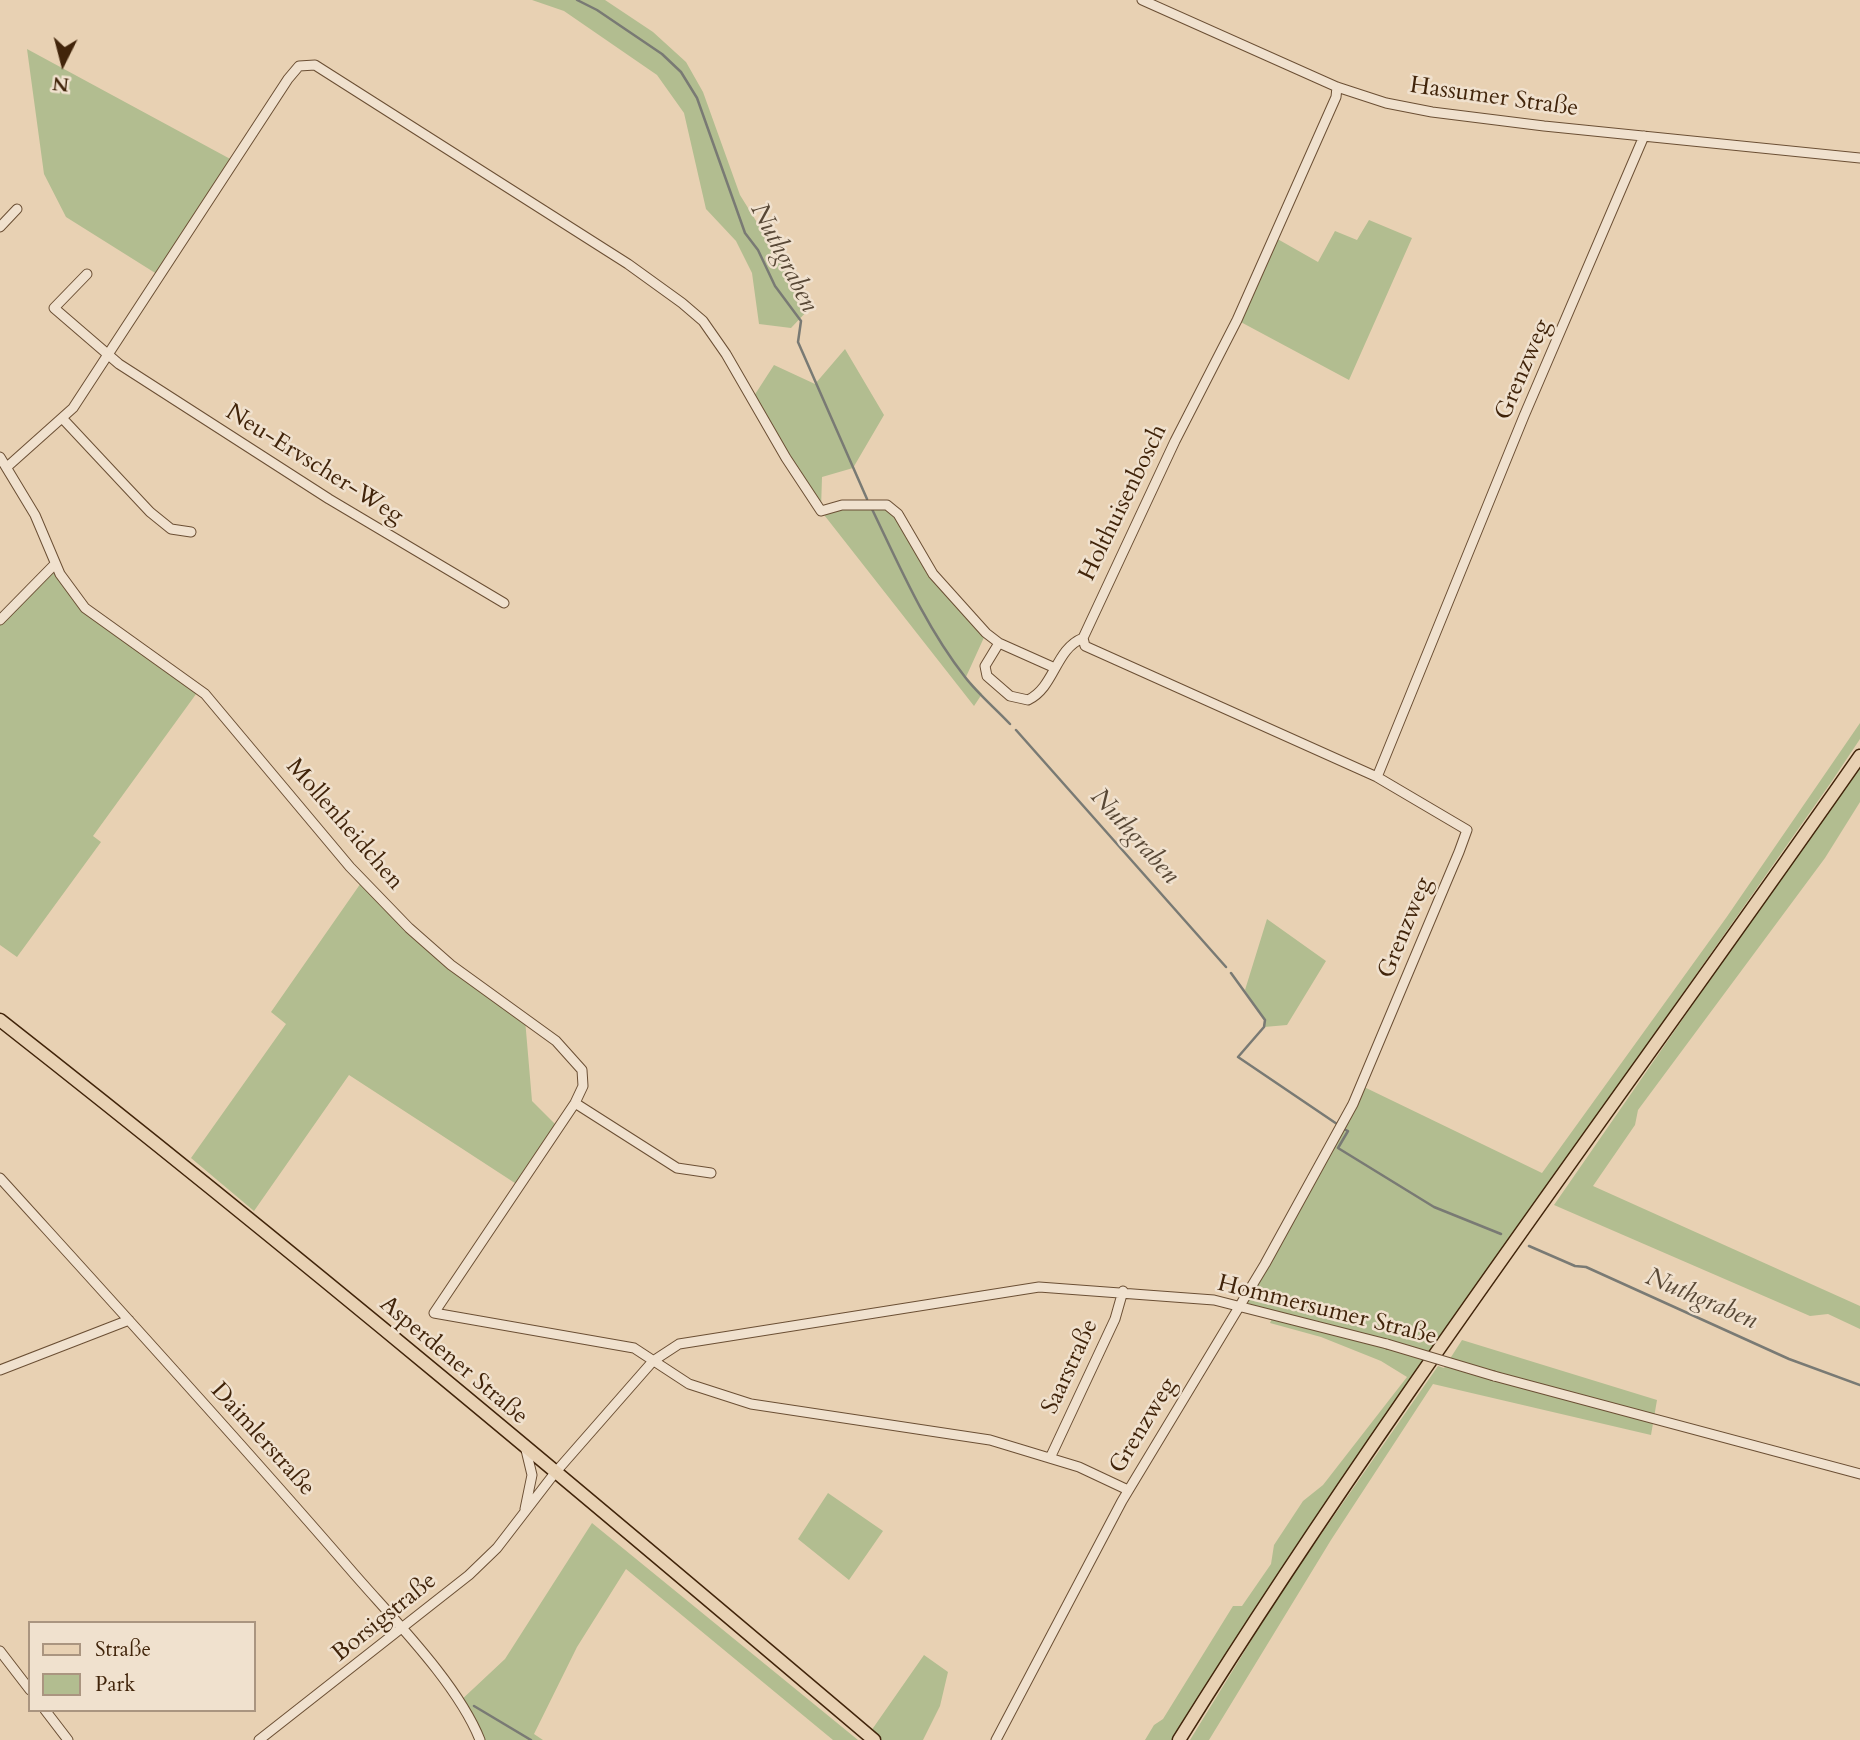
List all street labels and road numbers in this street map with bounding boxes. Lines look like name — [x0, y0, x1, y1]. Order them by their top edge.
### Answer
street label: Hassumer Straße — [1408, 72, 1580, 124]
street label: Grenzweg — [1490, 315, 1558, 425]
street label: Neu-Ervscher-Weg — [220, 399, 408, 531]
street label: Holthuisenbosch — [1074, 420, 1174, 586]
street label: Mollenheidchen — [279, 753, 409, 897]
street label: Grenzweg — [1373, 873, 1439, 983]
street label: Hommersumer Straße — [1214, 1270, 1440, 1352]
street label: Asperdener Straße — [373, 1291, 533, 1431]
street label: Saarstraße — [1037, 1315, 1105, 1419]
street label: Grenzweg — [1104, 1373, 1184, 1479]
street label: Daimlerstraße — [204, 1377, 320, 1503]
street label: Borsigstraße — [327, 1567, 443, 1669]

